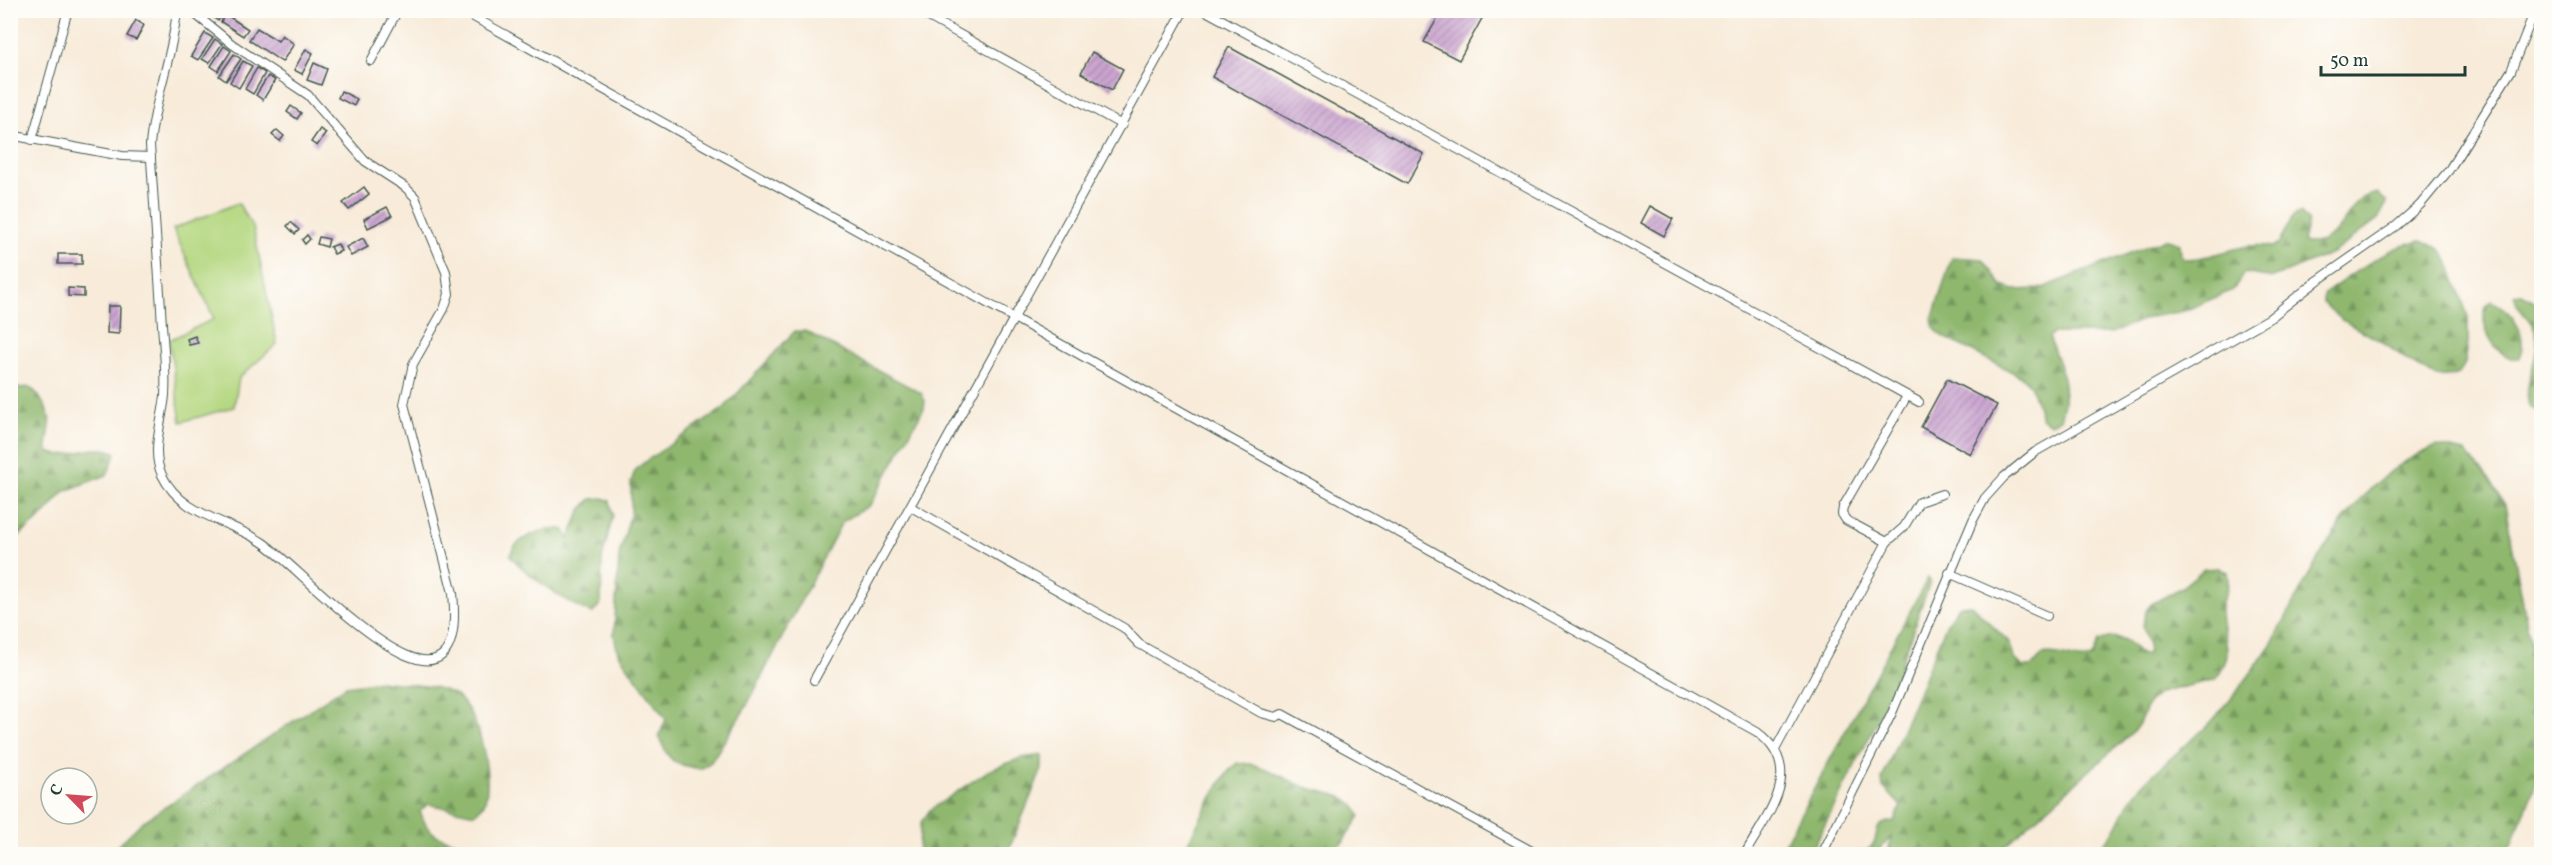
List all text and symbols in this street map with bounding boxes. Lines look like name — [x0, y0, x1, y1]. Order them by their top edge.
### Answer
scale bar — [2321, 39, 2465, 77]
text: 50 m — [2330, 49, 2369, 74]
north arrow — [39, 766, 99, 826]
text: С — [45, 781, 69, 800]

